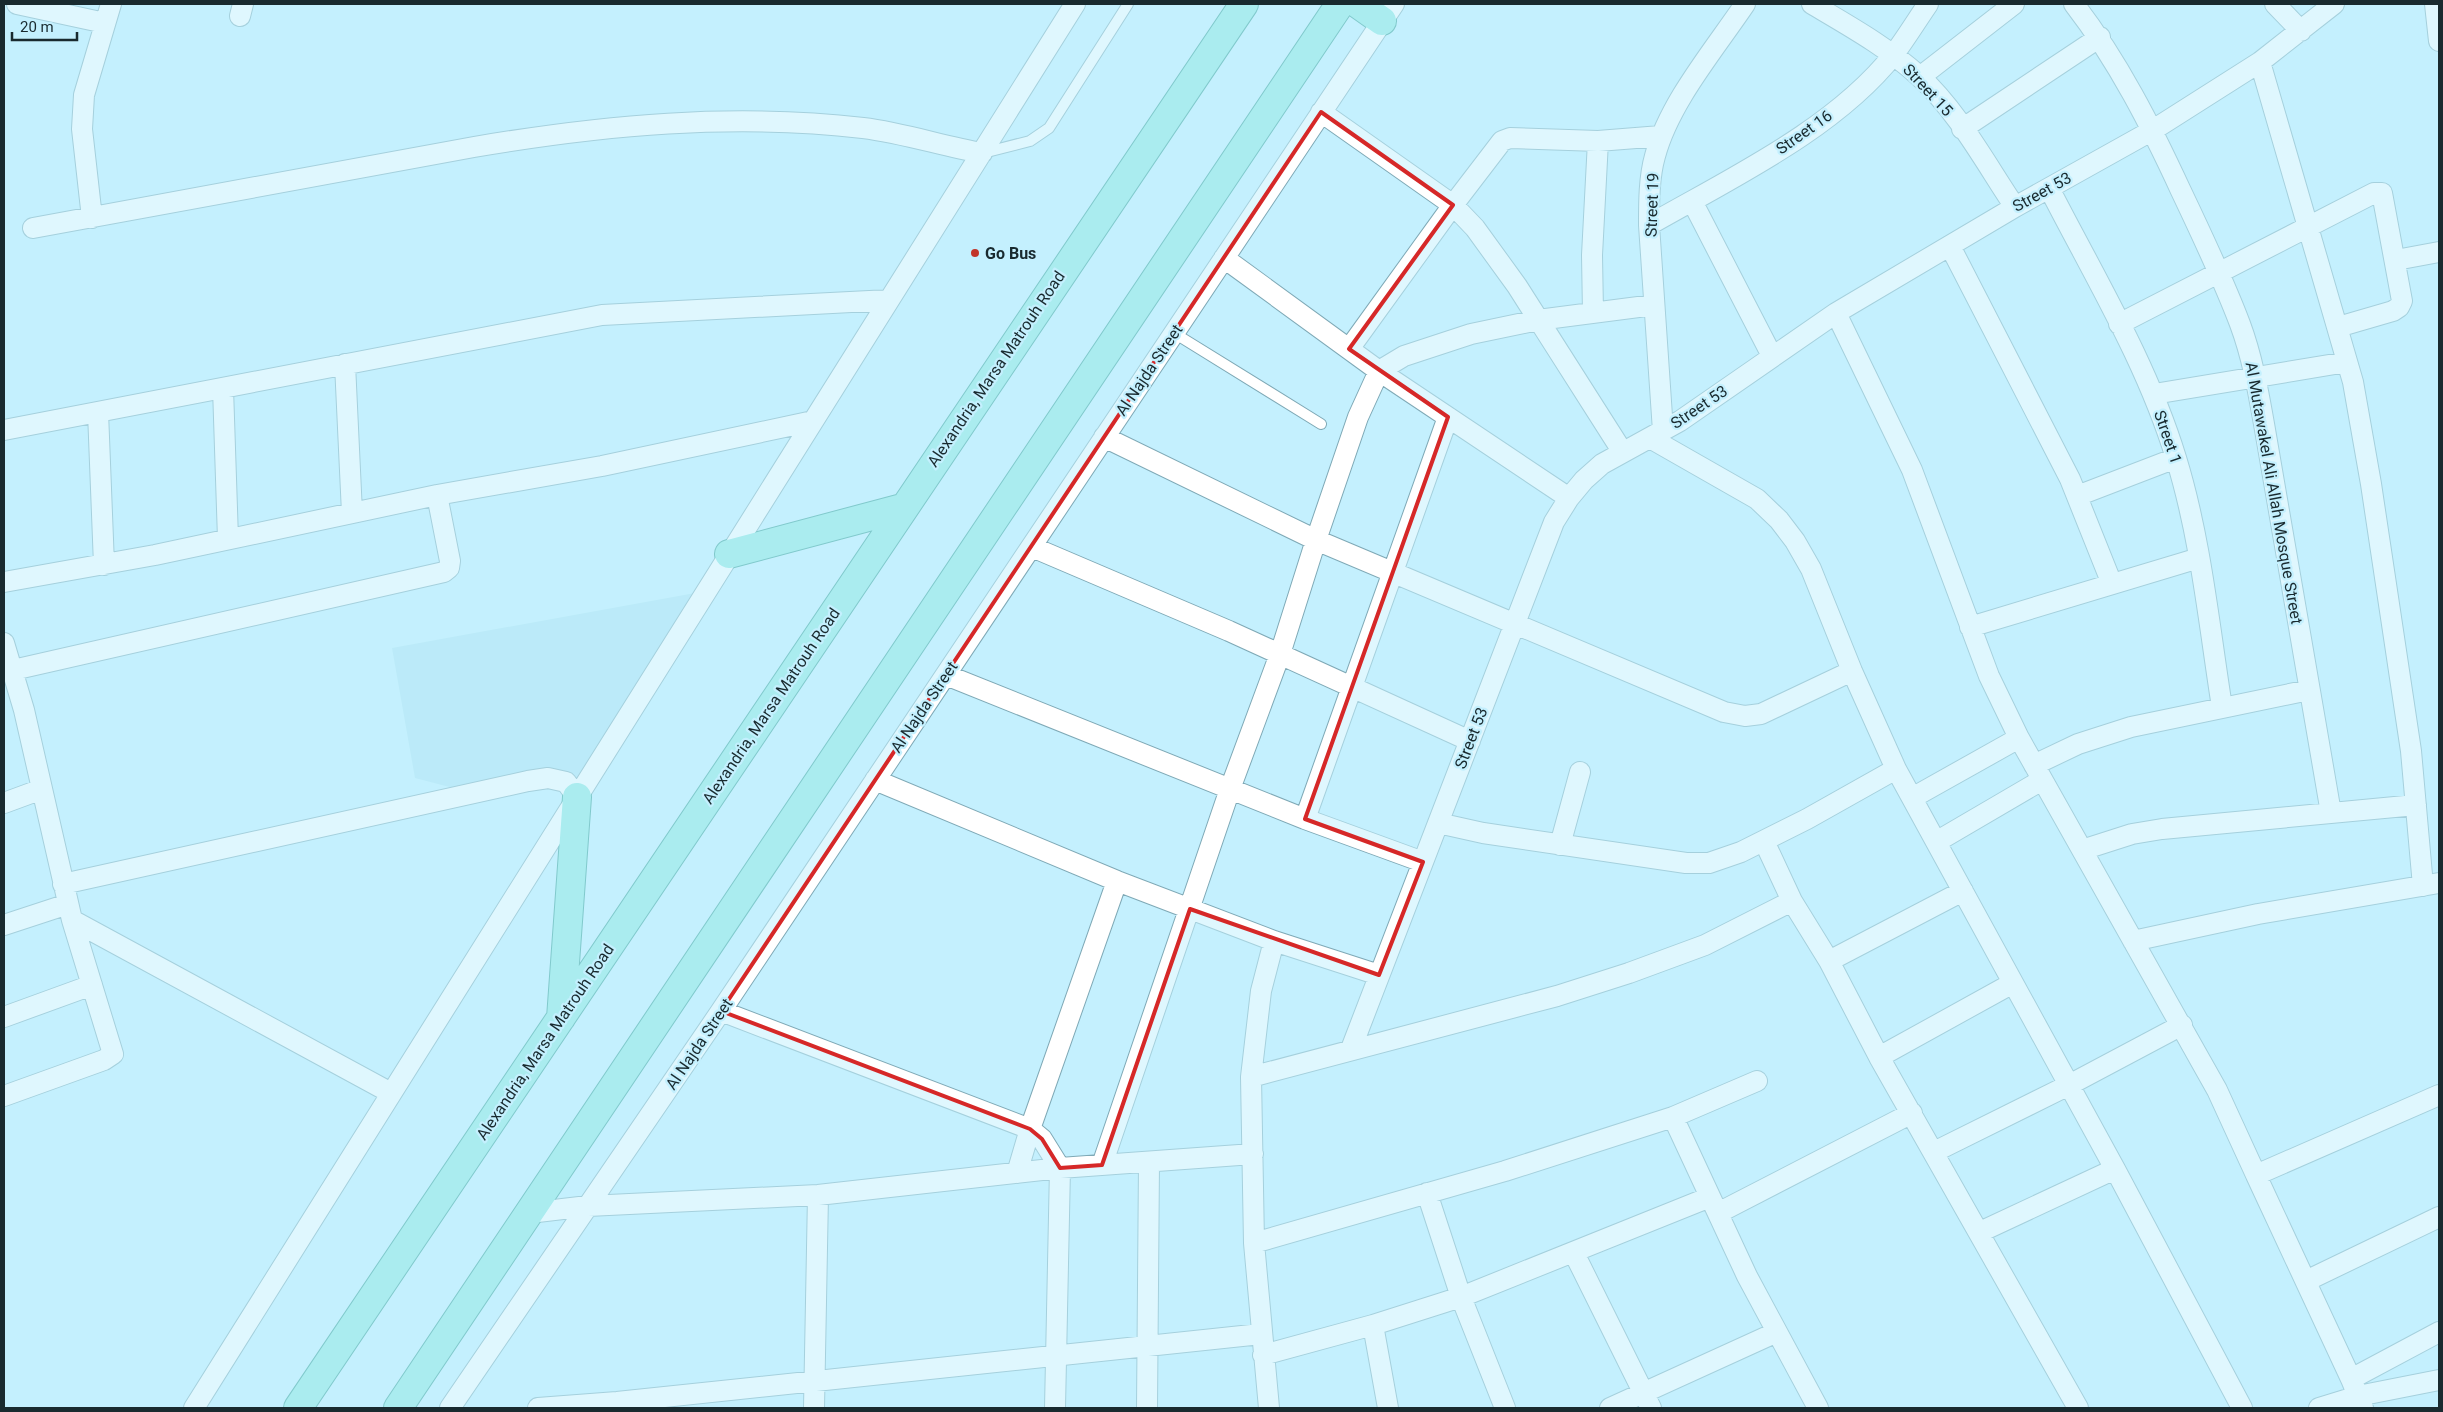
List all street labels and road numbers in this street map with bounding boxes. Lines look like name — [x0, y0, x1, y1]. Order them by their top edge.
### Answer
street label: Street 15 — [1899, 60, 1957, 120]
street label: Street 16 — [1772, 106, 1836, 158]
street label: Street 53 — [2009, 168, 2075, 216]
street label: Street 19 — [1641, 173, 1663, 237]
street label: Alexandria, Marsa Matrouh Road — [923, 267, 1069, 471]
street label: Al Najda Street — [1111, 321, 1187, 419]
street label: Al Mutawakel Ali Allah Mosque Street — [2242, 360, 2306, 626]
street label: Street 53 — [1667, 381, 1731, 433]
street label: Street 1 — [2150, 408, 2186, 466]
street label: Alexandria, Marsa Matrouh Road — [698, 604, 844, 808]
street label: Al Najda Street — [886, 658, 962, 756]
street label: Street 53 — [1451, 705, 1491, 771]
street label: Alexandria, Marsa Matrouh Road — [472, 940, 618, 1144]
street label: Al Najda Street — [661, 995, 737, 1093]

